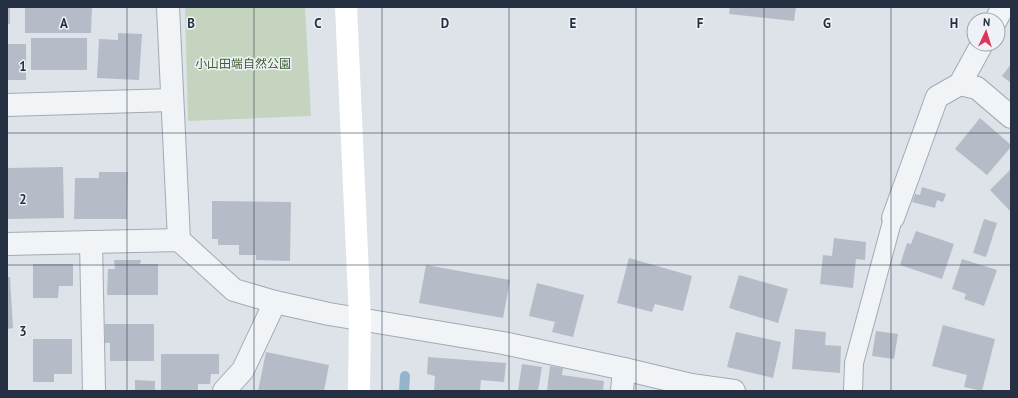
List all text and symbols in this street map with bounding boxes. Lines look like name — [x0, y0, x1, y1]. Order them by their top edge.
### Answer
north arrow — [966, 12, 1006, 52]
text: A — [60, 15, 68, 32]
text: B — [187, 15, 195, 32]
text: C — [314, 15, 322, 32]
text: D — [441, 15, 449, 32]
text: E — [570, 15, 577, 32]
text: F — [697, 15, 704, 32]
text: G — [823, 15, 831, 32]
text: H — [950, 15, 958, 32]
text: N — [983, 15, 991, 29]
park label: 小山田端自然公園 — [195, 56, 291, 71]
text: 1 — [19, 58, 27, 75]
text: 2 — [19, 191, 27, 208]
text: 3 — [19, 323, 27, 340]

